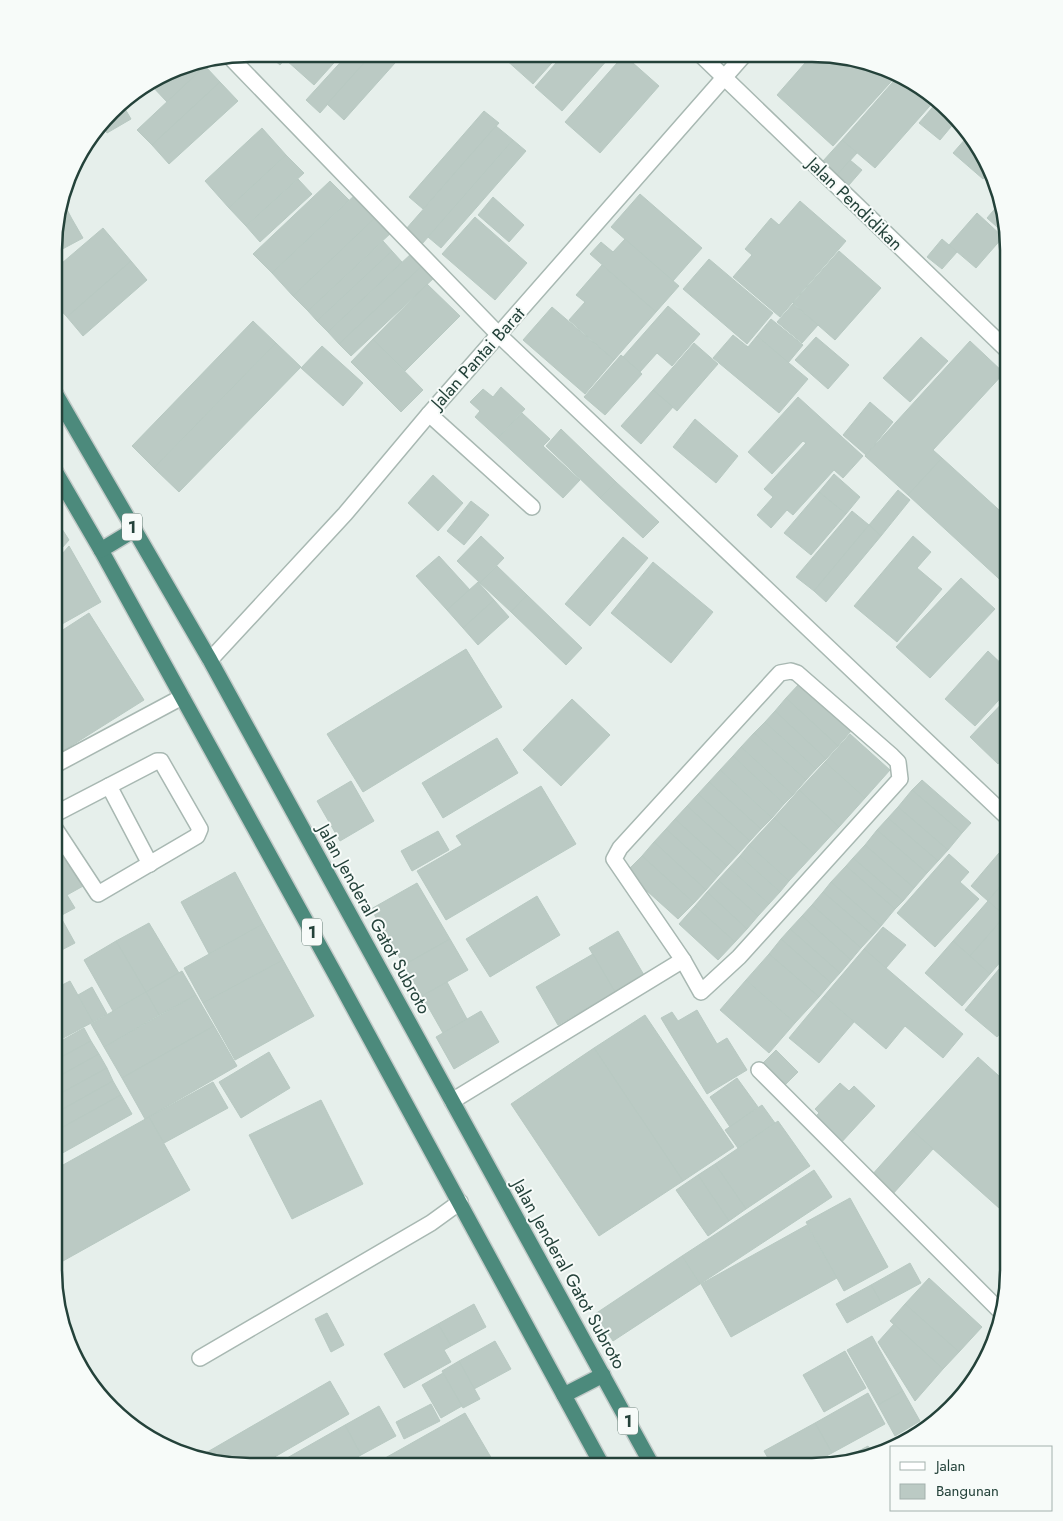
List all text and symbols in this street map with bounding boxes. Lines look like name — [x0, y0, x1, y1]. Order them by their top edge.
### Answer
street label: Jalan Pendidikan — [800, 150, 909, 257]
street label: Jalan Pantai Barat — [424, 301, 531, 416]
road number: 1 — [122, 514, 142, 540]
street label: Jalan Jenderal Gatot Subroto — [310, 818, 437, 1019]
road number: 1 — [302, 919, 322, 946]
street label: Jalan Jenderal Gatot Subroto — [505, 1173, 632, 1374]
road number: 1 — [618, 1408, 638, 1434]
legend — [890, 1446, 1053, 1511]
text: Jalan — [934, 1455, 965, 1477]
text: Bangunan — [936, 1480, 999, 1502]

